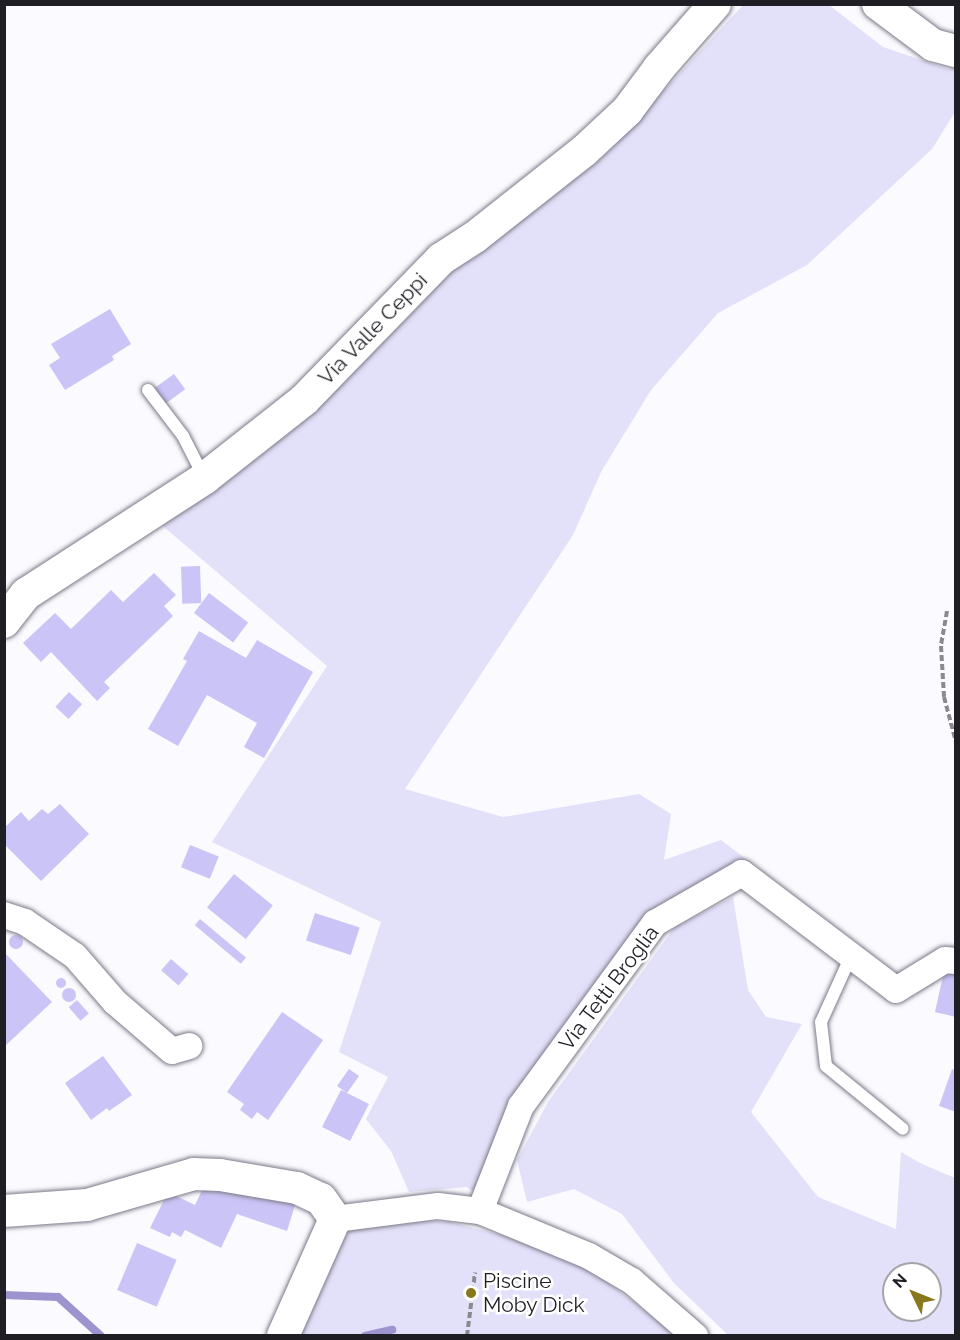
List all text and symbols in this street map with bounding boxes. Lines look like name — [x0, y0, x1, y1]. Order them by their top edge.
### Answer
street label: Via Valle Ceppi — [313, 268, 433, 390]
street label: Via Tetti Broglia — [554, 920, 664, 1056]
north arrow — [882, 1262, 942, 1322]
place label: Piscine Moby Dick — [483, 1268, 585, 1318]
text: N — [889, 1270, 911, 1292]
marker: Piscine Moby Dick — [464, 1286, 478, 1300]

